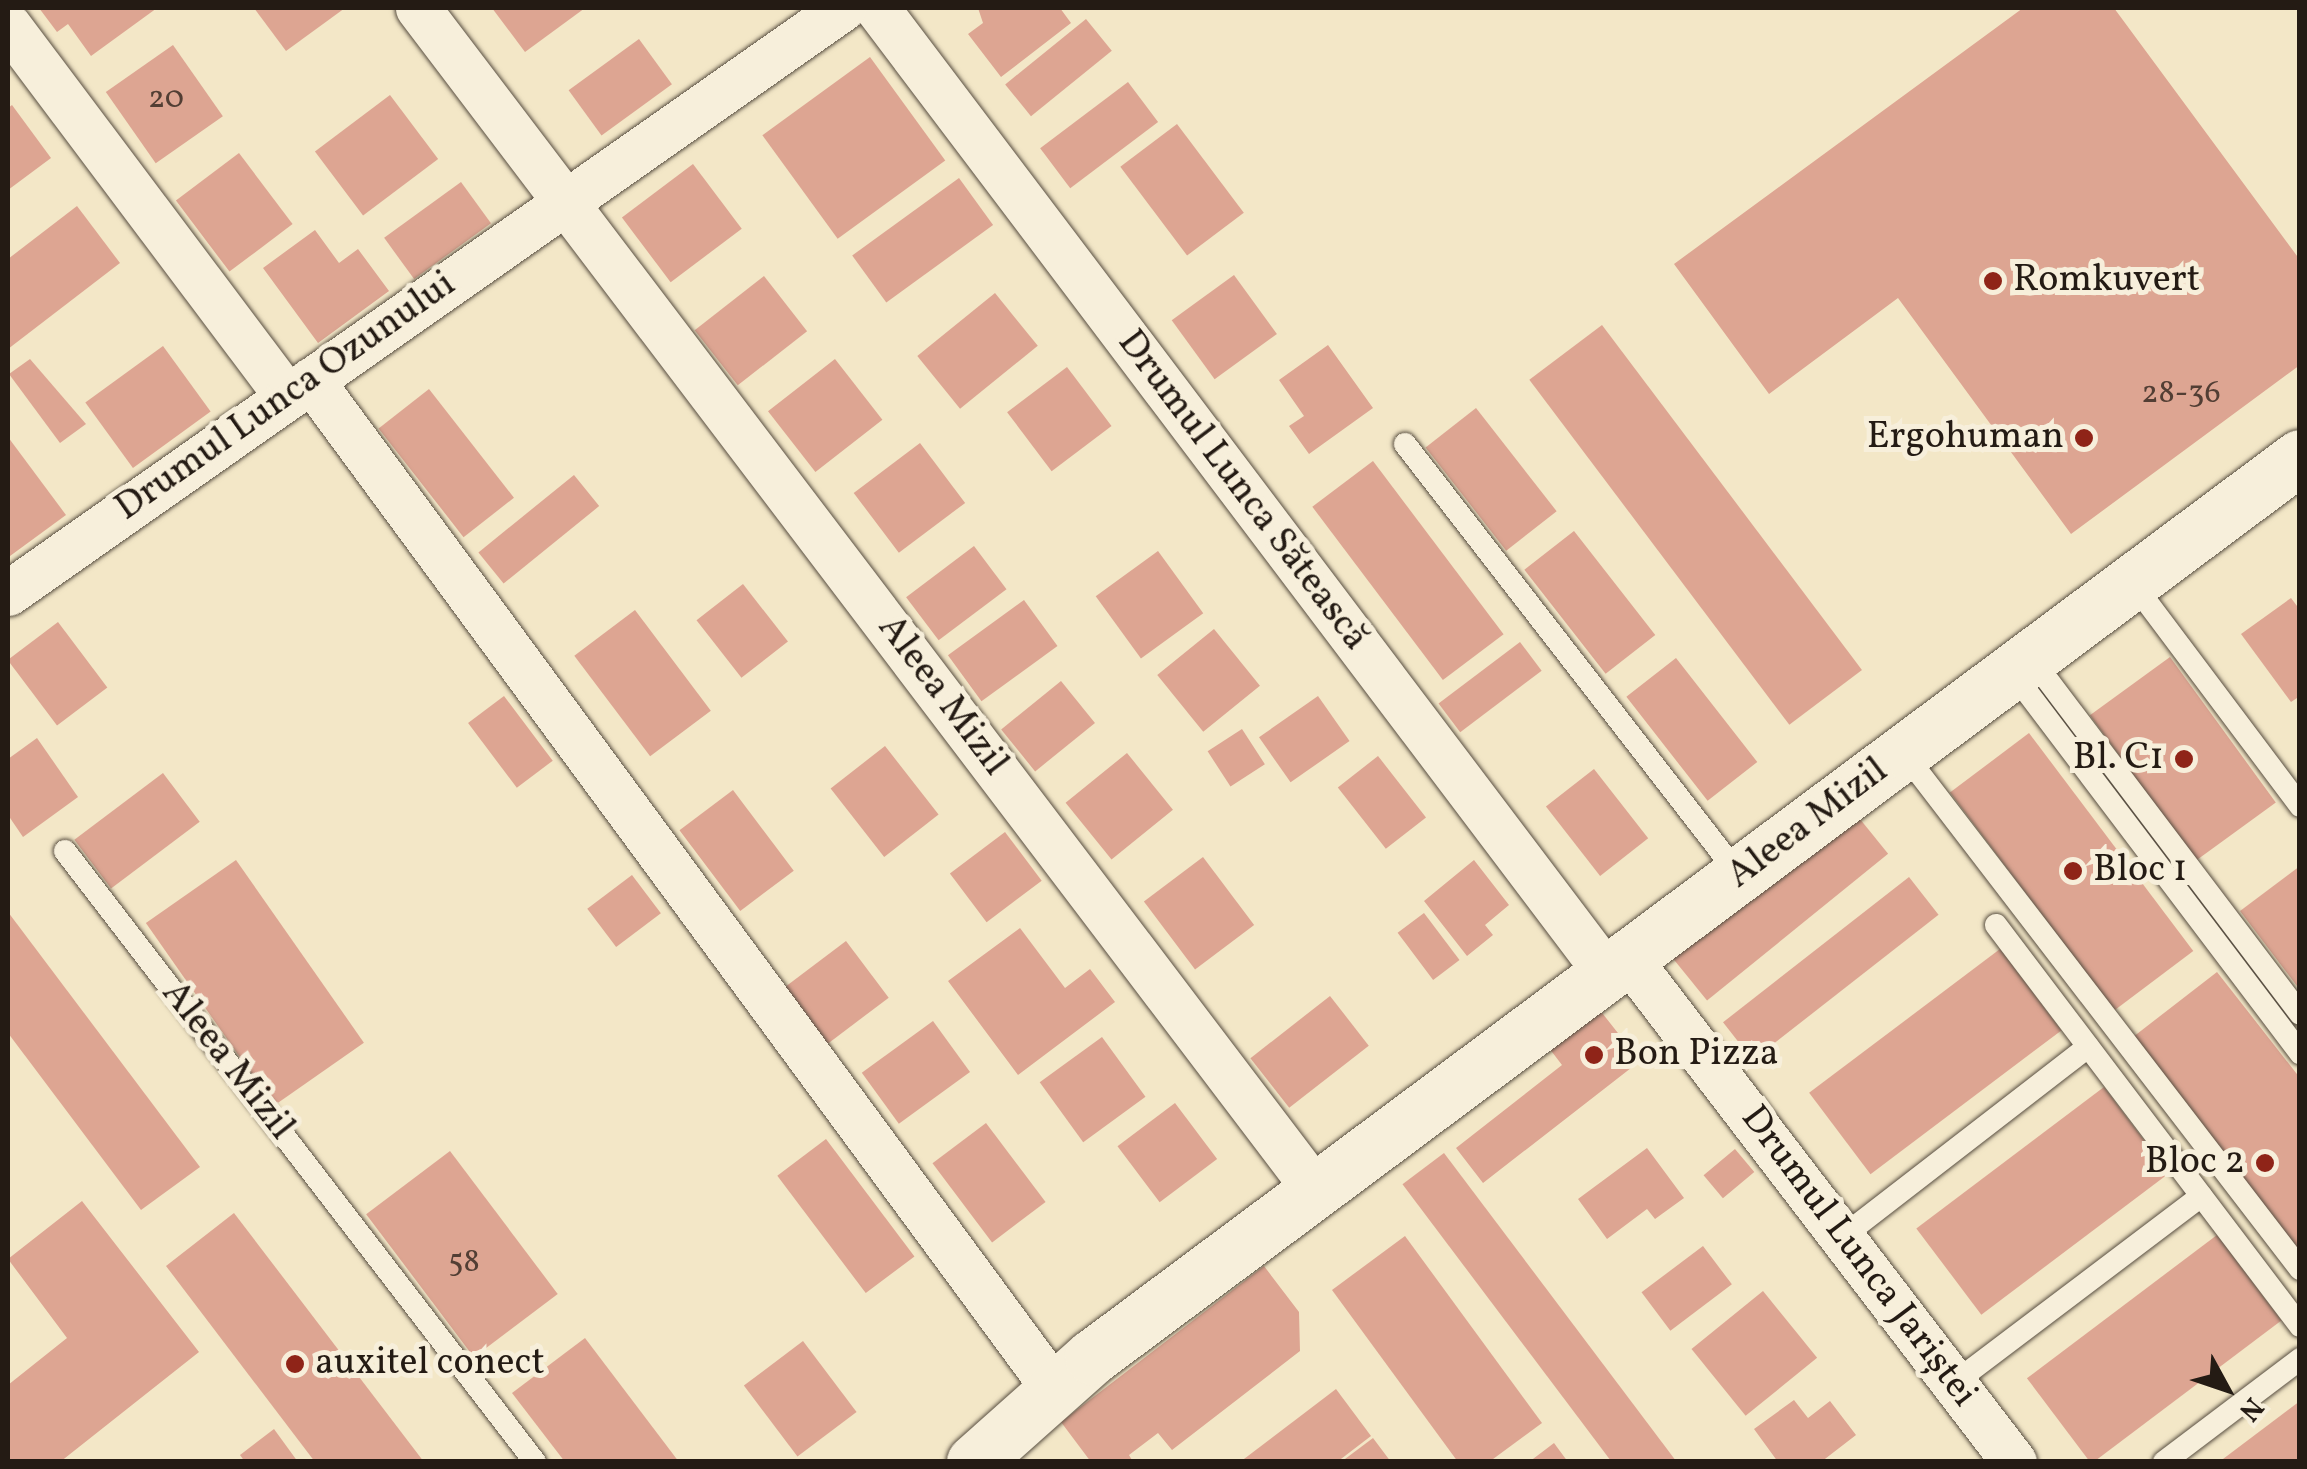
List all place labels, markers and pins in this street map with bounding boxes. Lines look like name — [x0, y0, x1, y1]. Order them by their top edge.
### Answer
place label: Romkuvert — [2013, 258, 2200, 304]
marker: Romkuvert — [1982, 270, 2004, 292]
place label: Ergohuman — [1867, 415, 2064, 461]
marker: Ergohuman — [2073, 427, 2095, 449]
place label: Bl. C1 — [2073, 736, 2164, 782]
marker: Bl. C1 — [2173, 748, 2195, 770]
place label: Bloc 1 — [2093, 848, 2188, 894]
marker: Bloc 1 — [2062, 860, 2084, 882]
place label: Bon Pizza — [1614, 1032, 1779, 1078]
marker: Bon Pizza — [1583, 1044, 1605, 1066]
place label: Bloc 2 — [2145, 1140, 2245, 1186]
marker: Bloc 2 — [2254, 1152, 2276, 1174]
place label: auxitel conect — [315, 1341, 545, 1387]
marker: auxitel conect — [284, 1353, 306, 1375]

